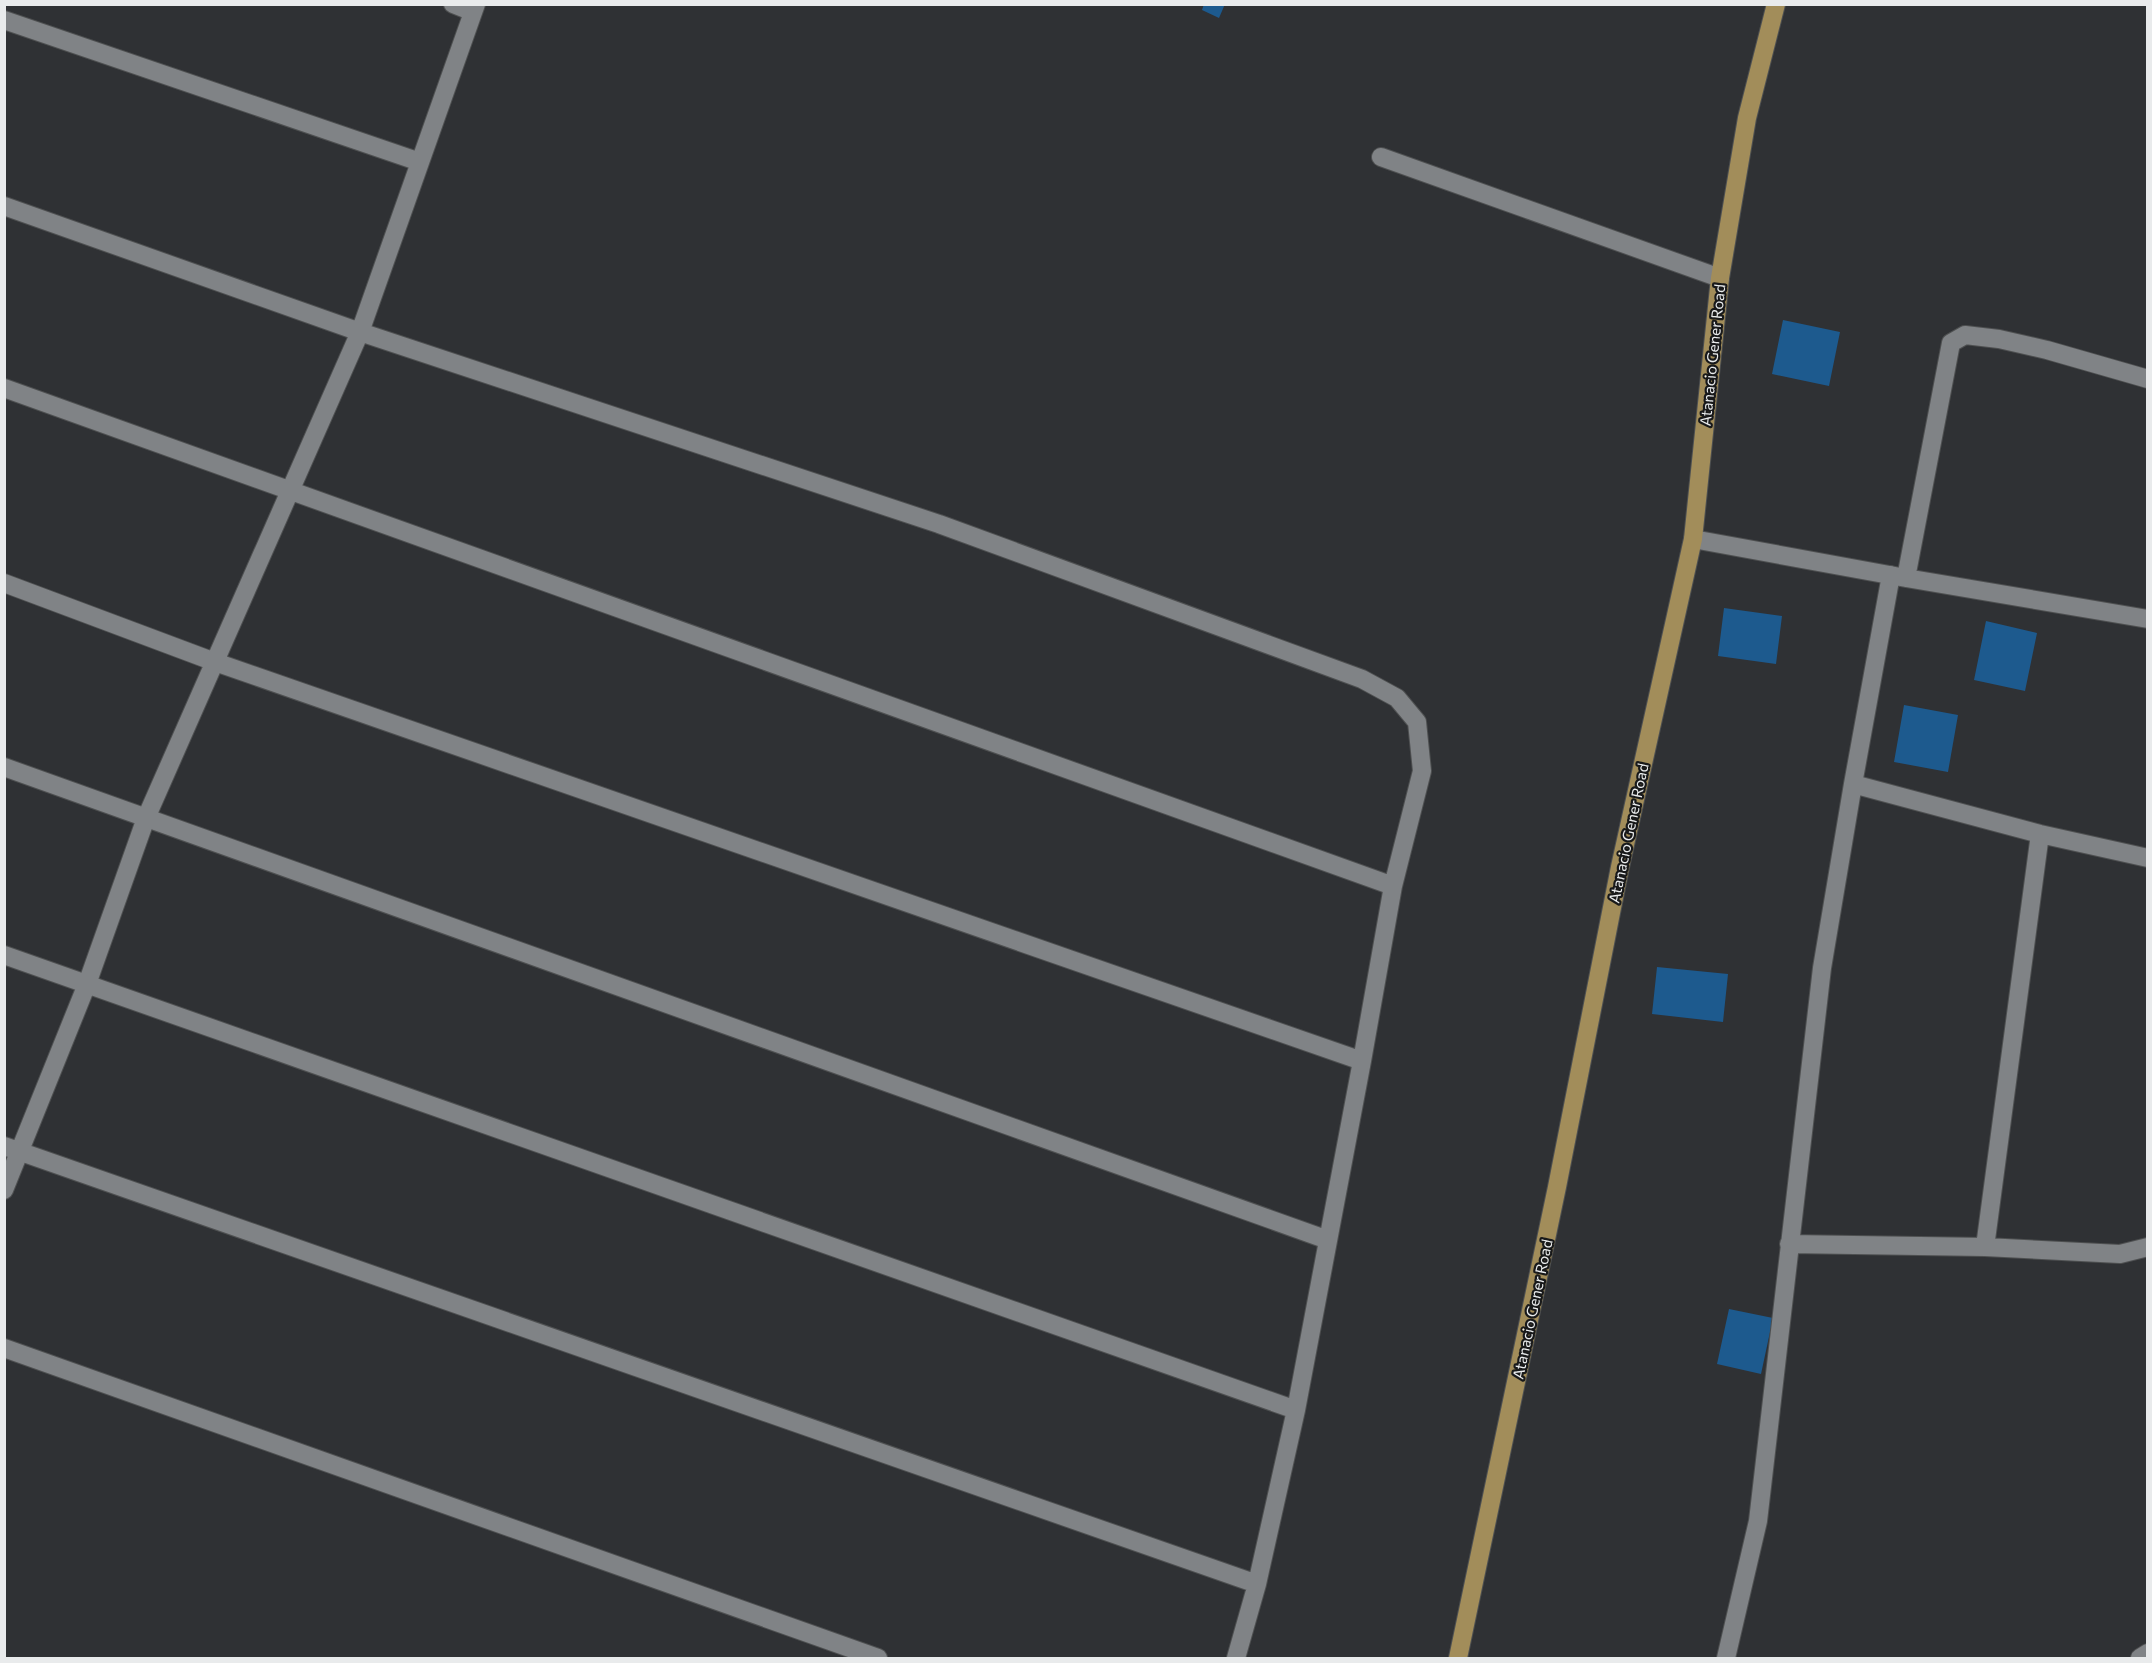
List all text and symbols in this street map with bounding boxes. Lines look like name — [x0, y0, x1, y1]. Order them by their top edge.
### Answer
street label: Atanacio Gener Road — [1696, 283, 1728, 427]
street label: Atanacio Gener Road — [1604, 761, 1652, 905]
street label: Atanacio Gener Road — [1508, 1237, 1556, 1381]

